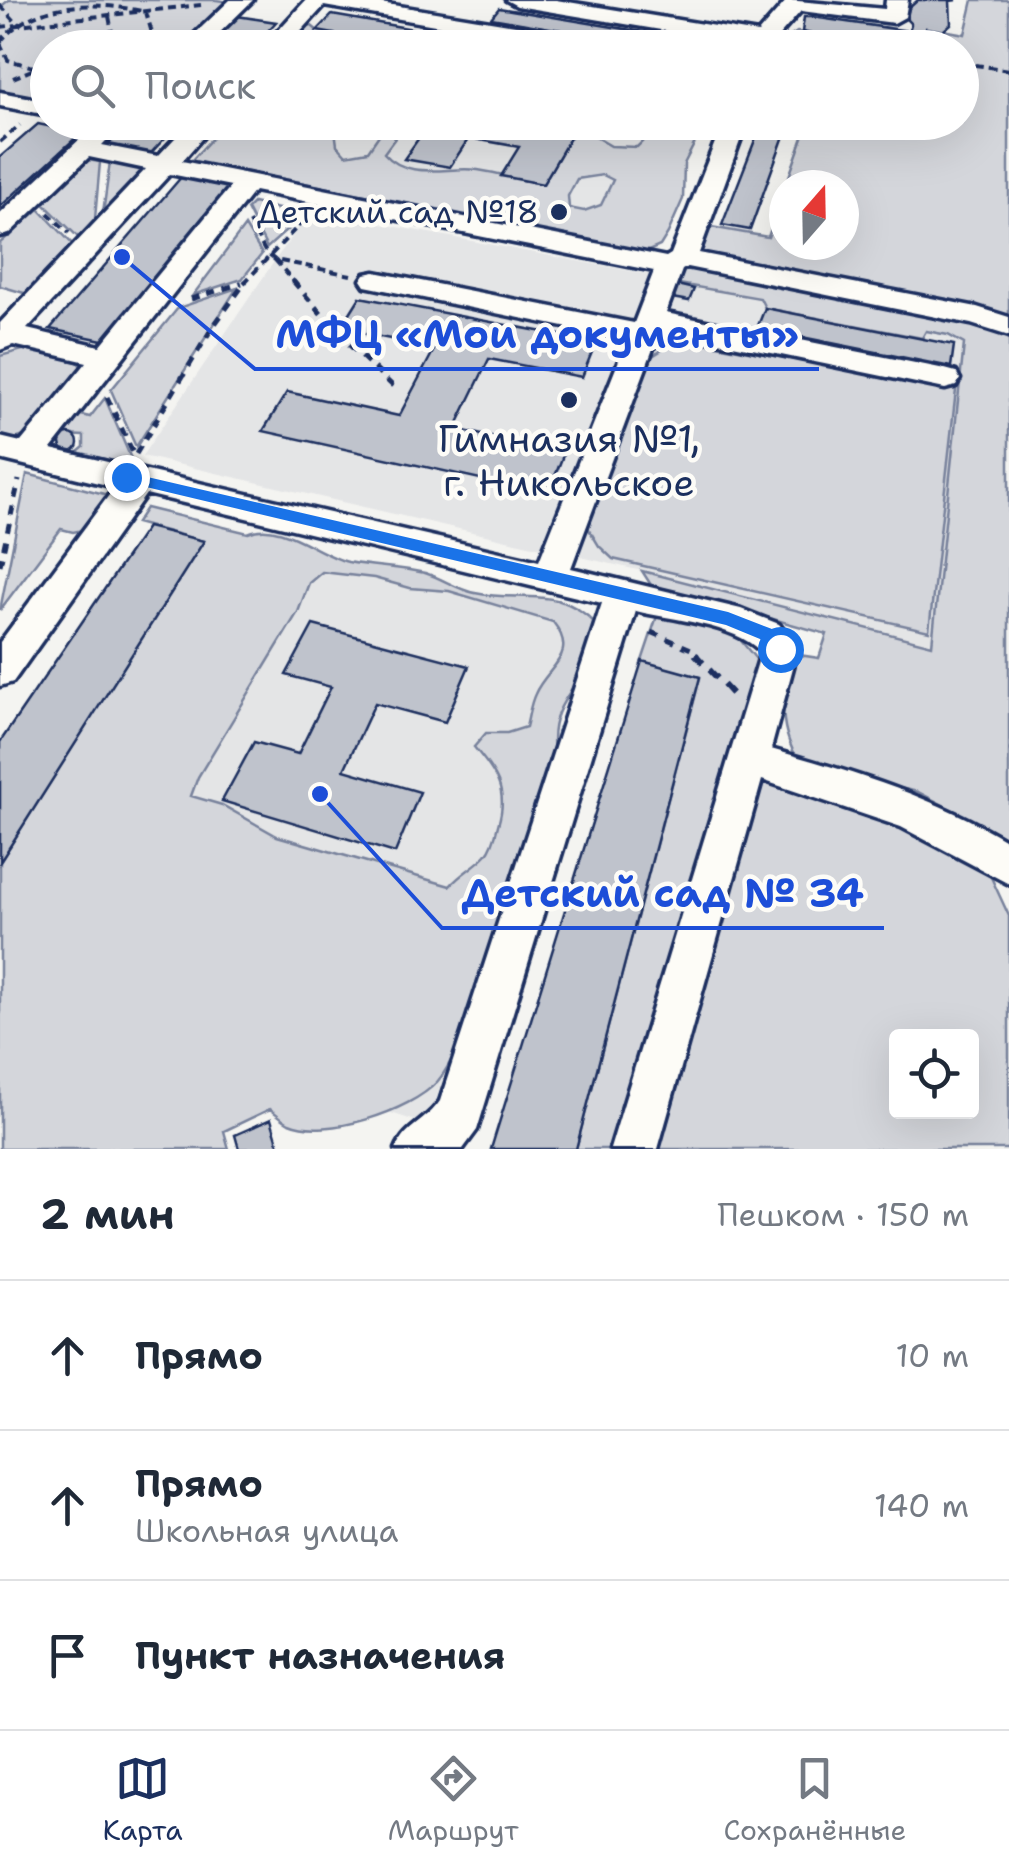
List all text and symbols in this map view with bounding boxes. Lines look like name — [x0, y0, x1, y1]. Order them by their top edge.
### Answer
search box — [30, 30, 979, 140]
icon: search — [65, 58, 120, 113]
text: Поиск — [145, 60, 256, 111]
north arrow — [769, 170, 859, 260]
place label: Детский сад №18 — [257, 190, 539, 233]
marker: Детский сад №18 — [548, 201, 570, 223]
callout: МФЦ «Мои документы» — [255, 299, 819, 369]
text: МФЦ «Мои документы» — [275, 307, 799, 361]
marker: Гимназия №1, г. Никольское — [558, 389, 580, 411]
place label: Гимназия №1, г. Никольское — [438, 413, 700, 508]
route end — [104, 455, 150, 501]
route start — [758, 627, 804, 673]
callout: Детский сад № 34 — [442, 858, 884, 928]
text: Детский сад № 34 — [462, 866, 864, 920]
map controls — [889, 1029, 979, 1119]
button: locate — [889, 1029, 979, 1119]
text: 2 мин — [40, 1186, 175, 1242]
text: Пешком · 150 m — [717, 1193, 969, 1236]
icon: ahead — [40, 1328, 95, 1383]
text: Прямо — [135, 1330, 263, 1381]
text: 10 m — [896, 1334, 969, 1377]
text: Прямо — [135, 1458, 263, 1509]
icon: ahead — [40, 1478, 95, 1533]
text: 140 m — [874, 1484, 969, 1527]
text: Школьная улица — [135, 1509, 398, 1552]
icon: arrive — [40, 1628, 95, 1683]
text: Пункт назначения — [135, 1630, 505, 1681]
tab: Карта — [103, 1751, 183, 1849]
tab: Маршрут — [388, 1751, 518, 1849]
tab: Сохранённые — [724, 1751, 906, 1849]

